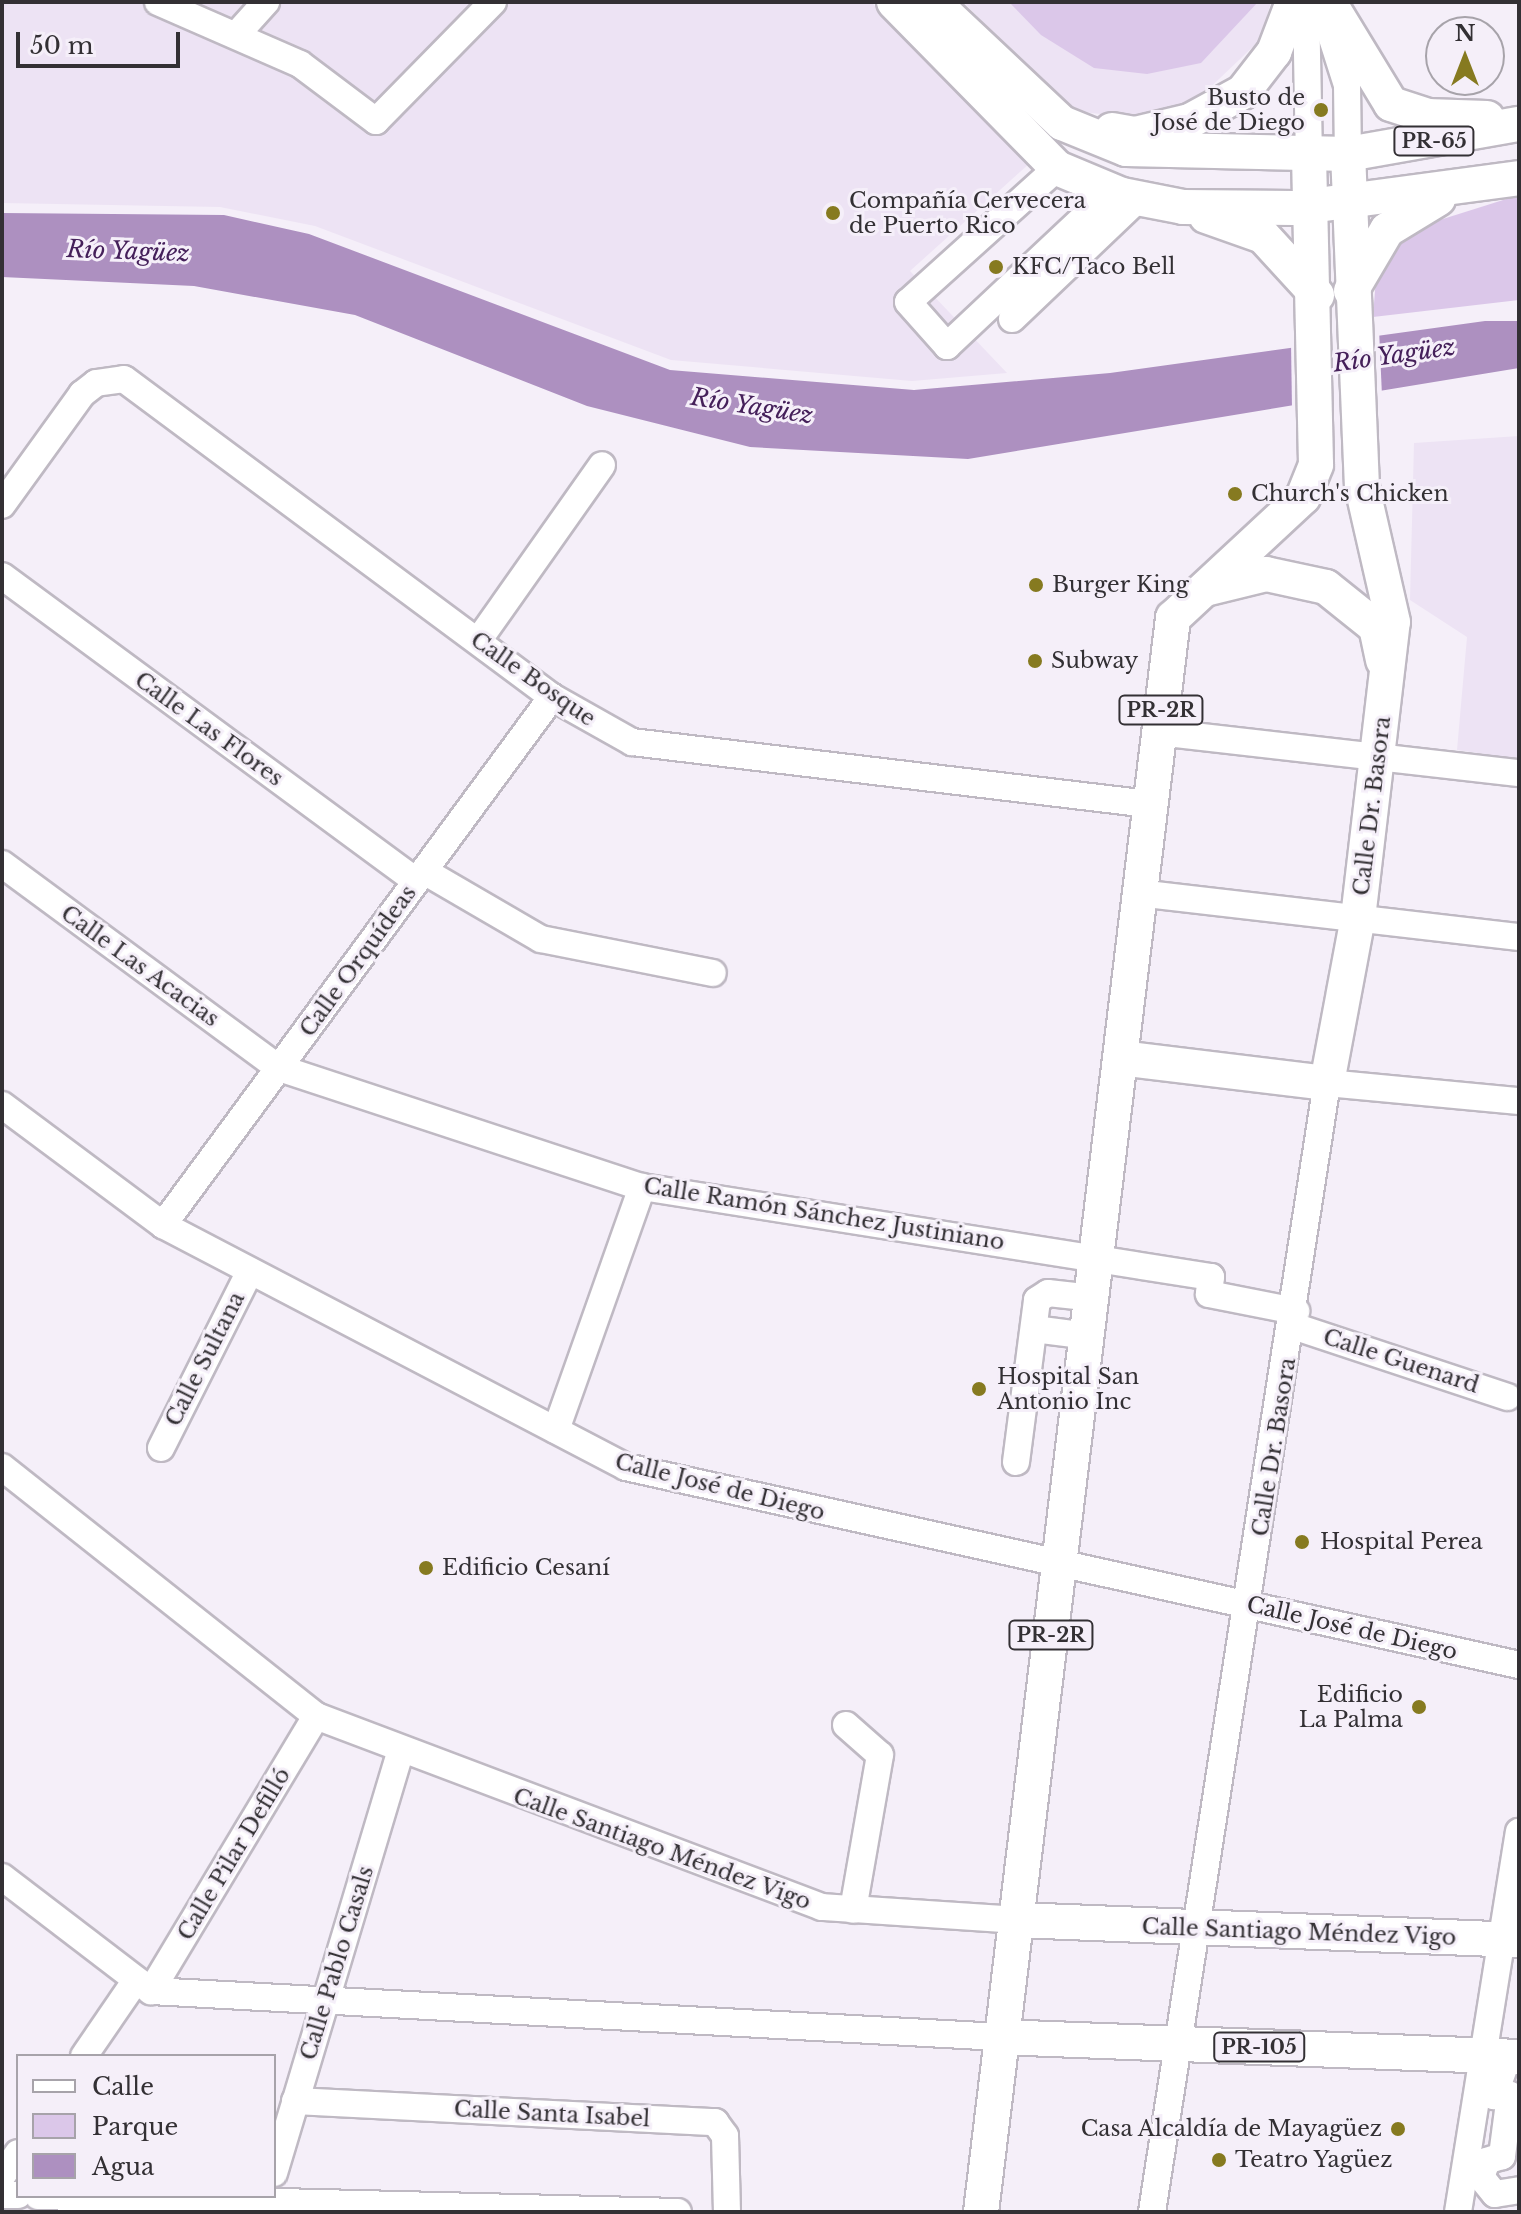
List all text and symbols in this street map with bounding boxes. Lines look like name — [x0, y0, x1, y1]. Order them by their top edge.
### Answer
scale bar — [20, 16, 184, 66]
north arrow — [1425, 16, 1505, 96]
text: N — [1455, 20, 1475, 47]
text: 50 m — [30, 31, 93, 60]
place label: Busto de José de Diego — [1153, 84, 1305, 136]
marker: Busto de José de Diego — [1312, 101, 1330, 119]
road number: PR-65 — [1392, 125, 1476, 157]
place label: Compañía Cervecera de Puerto Rico — [849, 187, 1086, 238]
marker: Compañía Cervecera de Puerto Rico — [824, 204, 842, 222]
water label: Río Yagüez — [65, 234, 191, 268]
place label: KFC/Taco Bell — [1012, 254, 1175, 280]
marker: KFC/Taco Bell — [987, 258, 1005, 276]
water label: Río Yagüez — [1330, 332, 1458, 378]
water label: Río Yagüez — [688, 382, 816, 430]
place label: Church's Chicken — [1251, 481, 1449, 507]
marker: Church's Chicken — [1226, 485, 1244, 503]
place label: Burger King — [1052, 572, 1189, 598]
marker: Burger King — [1027, 576, 1045, 594]
street label: Calle Bosque — [466, 626, 600, 732]
place label: Subway — [1051, 648, 1138, 674]
marker: Subway — [1026, 652, 1044, 670]
street label: Calle Las Flores — [130, 666, 288, 792]
road number: PR-2R — [1117, 694, 1205, 726]
street label: Calle Dr. Basora — [1348, 715, 1396, 897]
street label: Calle Orquídeas — [294, 880, 422, 1042]
street label: Calle Las Acacias — [56, 900, 224, 1032]
street label: Calle Ramón Sánchez Justiniano — [642, 1172, 1006, 1256]
street label: Calle Sultana — [160, 1288, 250, 1430]
street label: Calle Guenard — [1320, 1323, 1482, 1399]
street label: Calle Dr. Basora — [1247, 1356, 1301, 1538]
place label: Hospital San Antonio Inc — [997, 1363, 1139, 1414]
marker: Hospital San Antonio Inc — [968, 1378, 990, 1400]
street label: Calle José de Diego — [612, 1448, 828, 1526]
place label: Hospital Perea — [1320, 1529, 1483, 1555]
marker: Hospital Perea — [1291, 1531, 1313, 1553]
place label: Edificio Cesaní — [442, 1555, 610, 1581]
marker: Edificio Cesaní — [417, 1559, 435, 1577]
street label: Calle José de Diego — [1244, 1591, 1460, 1665]
road number: PR-2R — [1007, 1619, 1095, 1651]
place label: Edificio La Palma — [1299, 1681, 1403, 1732]
marker: Edificio La Palma — [1410, 1698, 1428, 1716]
street label: Calle Pilar Defilló — [172, 1763, 296, 1945]
street label: Calle Santiago Méndez Vigo — [509, 1783, 815, 1915]
street label: Calle Pablo Casals — [295, 1863, 379, 2063]
street label: Calle Santiago Méndez Vigo — [1141, 1913, 1457, 1951]
road number: PR-105 — [1213, 2031, 1305, 2063]
legend — [16, 2054, 276, 2198]
text: Calle — [92, 2072, 154, 2101]
street label: Calle Santa Isabel — [453, 2096, 651, 2132]
text: Parque — [92, 2112, 178, 2141]
place label: Casa Alcaldía de Mayagüez — [1079, 2116, 1382, 2142]
marker: Casa Alcaldía de Mayagüez — [1389, 2120, 1407, 2138]
place label: Teatro Yagüez — [1235, 2147, 1393, 2173]
marker: Teatro Yagüez — [1210, 2151, 1228, 2169]
text: Agua — [92, 2152, 154, 2181]

